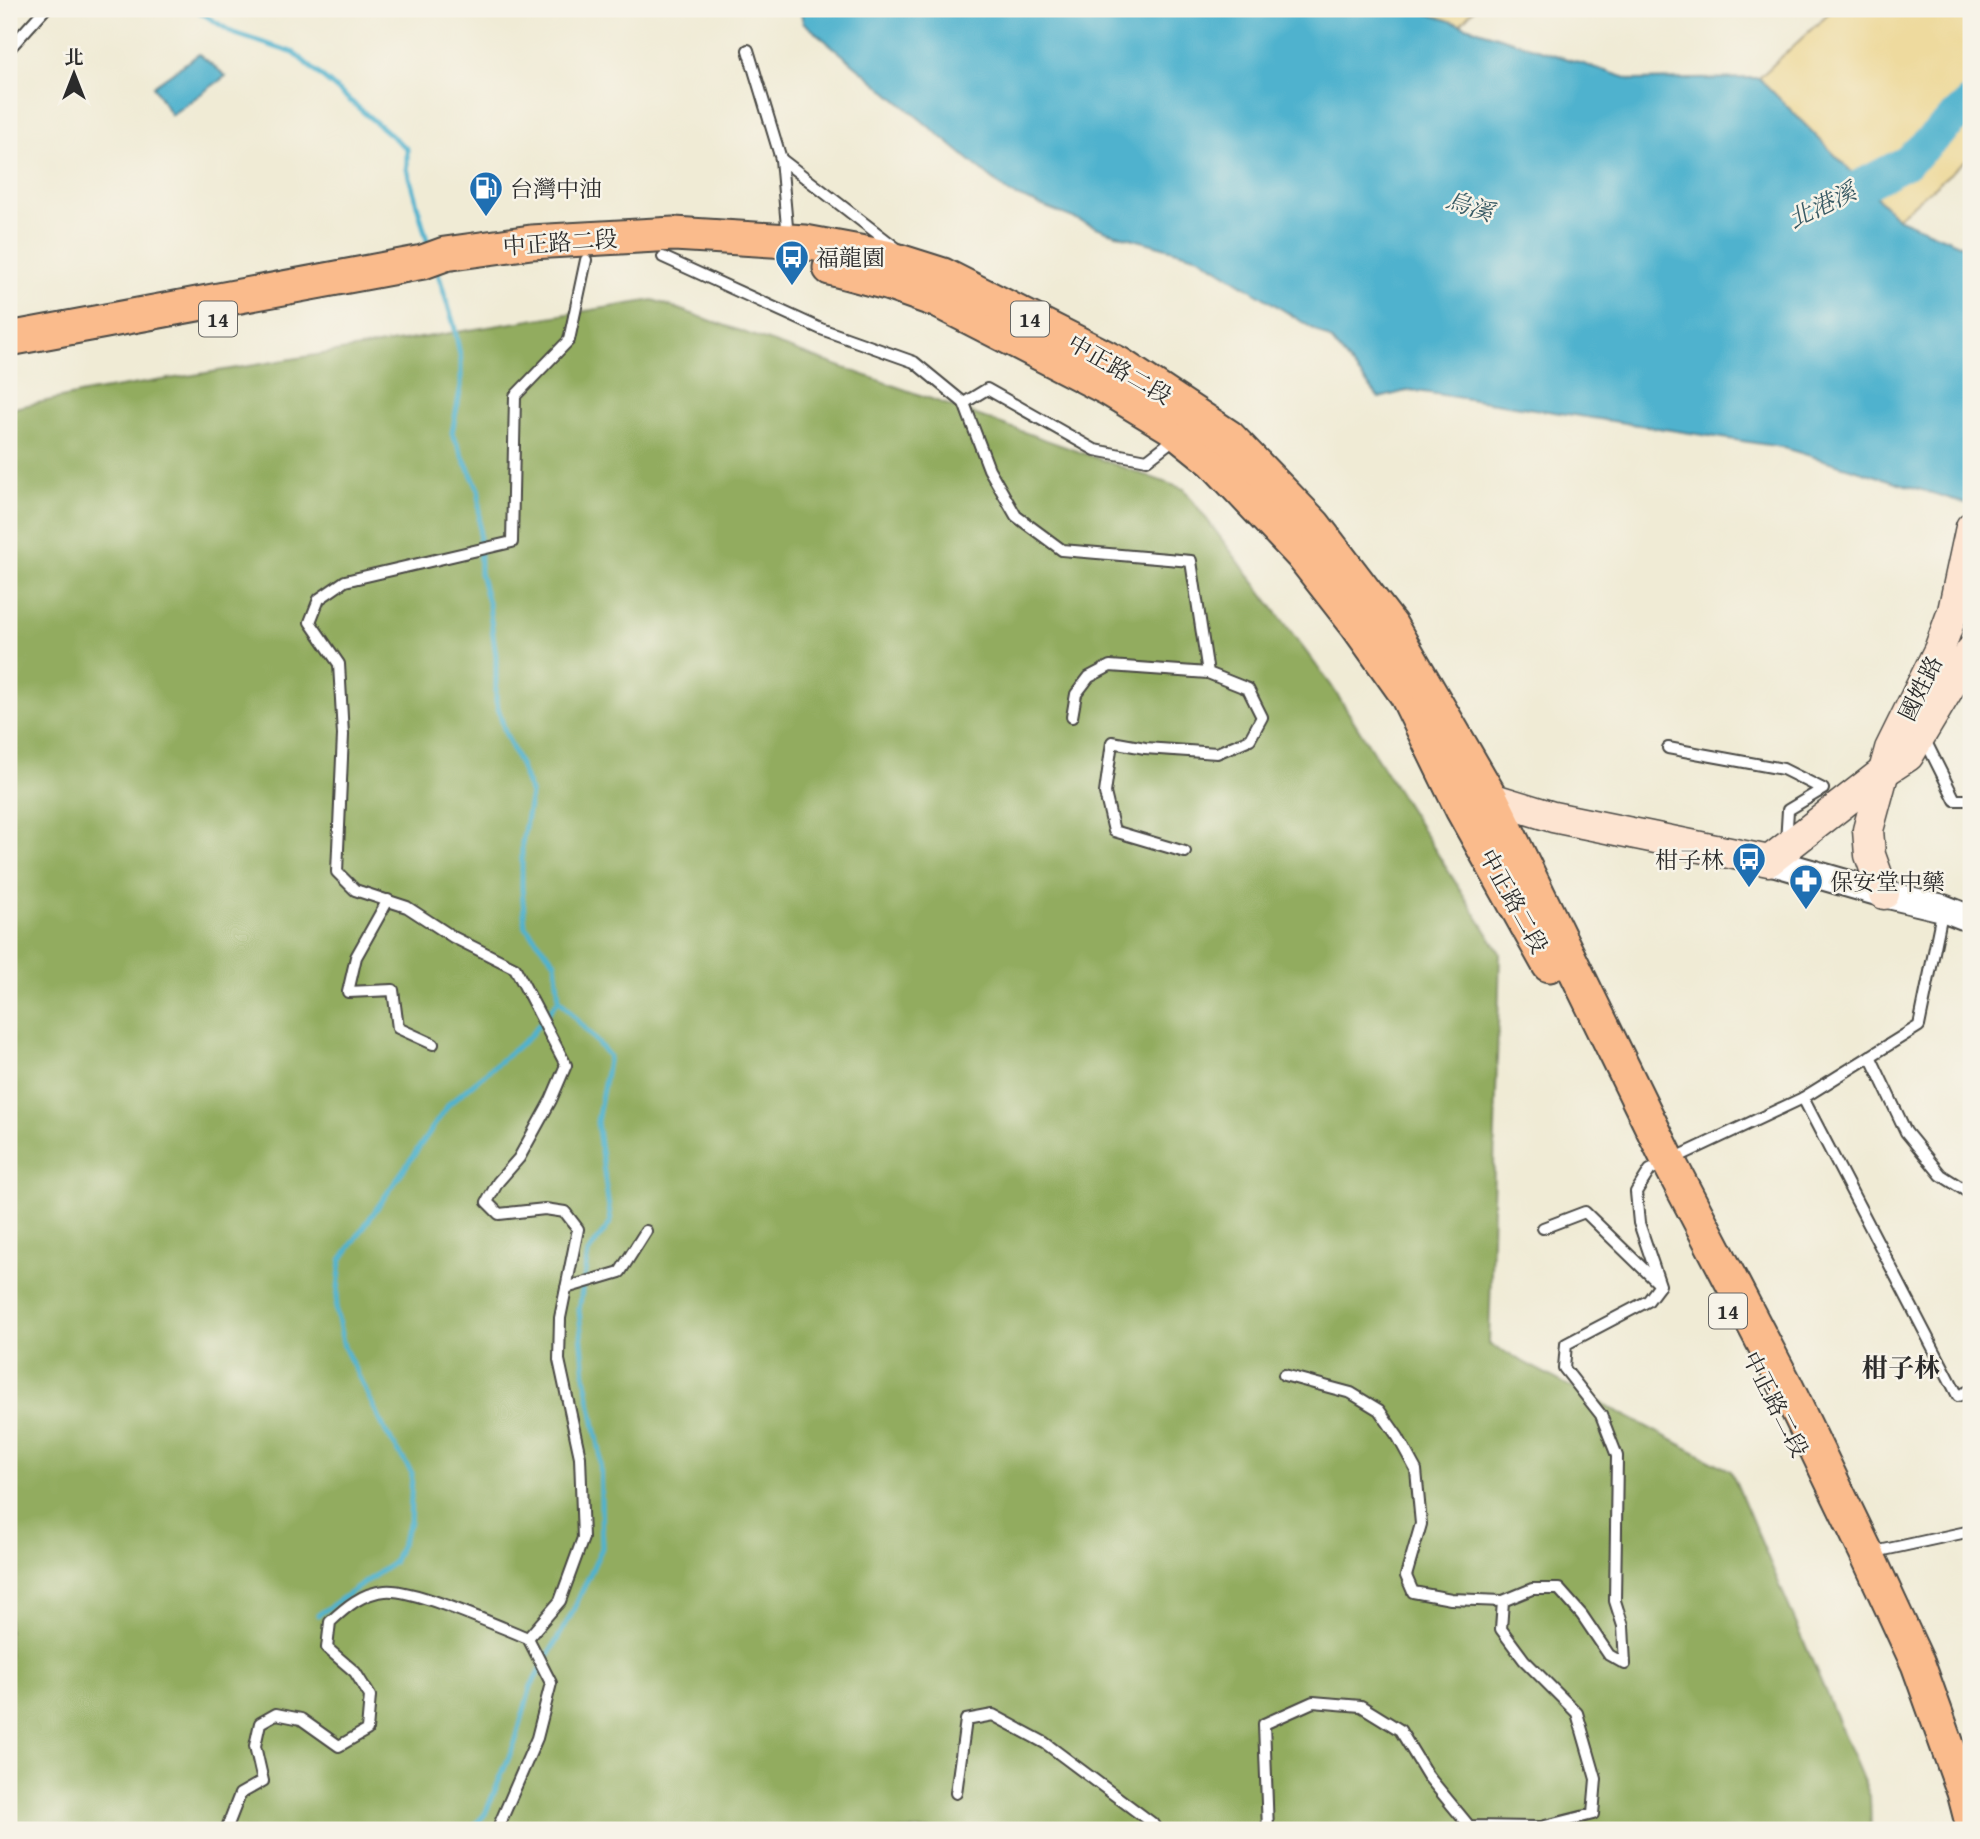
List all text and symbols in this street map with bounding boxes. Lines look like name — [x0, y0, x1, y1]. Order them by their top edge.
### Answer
north arrow — [38, 38, 108, 108]
text: 北 — [64, 43, 84, 71]
fuel station icon: 台灣中油 — [467, 169, 505, 218]
place label: 台灣中油 — [510, 172, 602, 205]
water label: 北港溪 — [1782, 172, 1865, 237]
water label: 烏溪 — [1442, 182, 1501, 231]
street label: 中正路二段 — [501, 222, 619, 262]
bus stop icon: 福龍園 — [773, 238, 811, 287]
place label: 福龍園 — [816, 241, 885, 274]
road number: 14 — [199, 302, 237, 336]
road number: 14 — [1011, 302, 1049, 336]
street label: 中正路二段 — [1062, 326, 1178, 412]
street label: 國姓路 — [1890, 650, 1950, 726]
bus stop icon: 柑子林 — [1730, 840, 1768, 889]
street label: 中正路二段 — [1472, 843, 1556, 959]
place label: 柑子林 — [1655, 843, 1724, 876]
pharmacy icon: 保安堂中藥 — [1787, 862, 1825, 911]
place label: 保安堂中藥 — [1830, 865, 1945, 898]
road number: 14 — [1709, 1294, 1747, 1328]
street label: 中正路二段 — [1735, 1345, 1817, 1463]
district label: 柑子林 — [1862, 1348, 1940, 1387]

